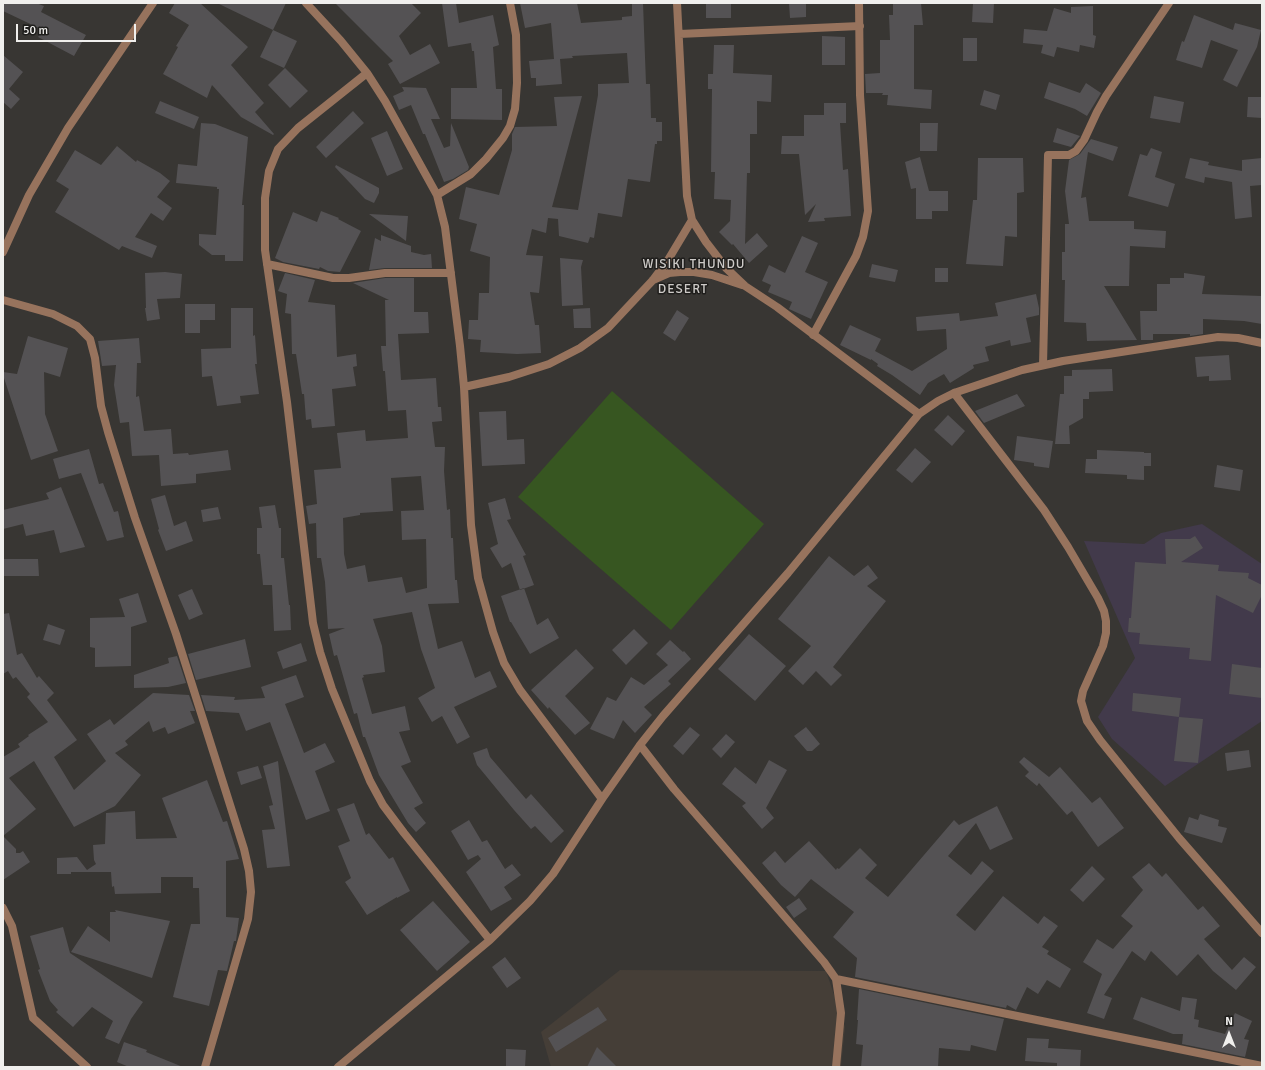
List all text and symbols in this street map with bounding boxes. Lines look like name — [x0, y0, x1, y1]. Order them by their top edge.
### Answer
scale bar — [18, 16, 138, 42]
text: 50 m — [23, 23, 48, 38]
district label: WISIKI THUNDU — [642, 257, 746, 273]
district label: DESERT — [658, 282, 708, 298]
north arrow — [1209, 1014, 1249, 1054]
text: N — [1225, 1015, 1233, 1028]

